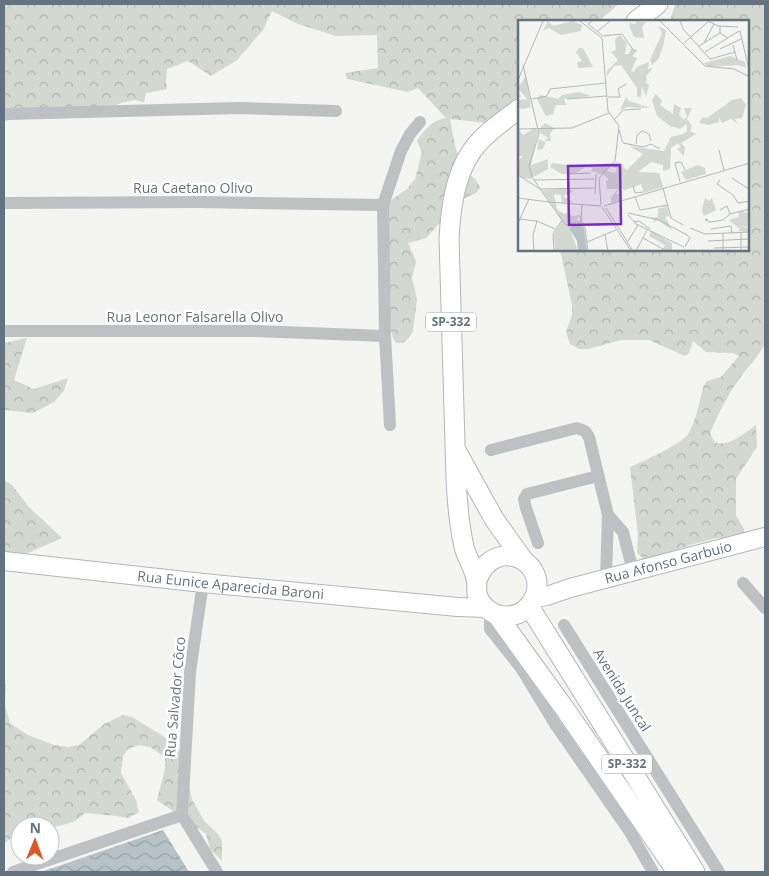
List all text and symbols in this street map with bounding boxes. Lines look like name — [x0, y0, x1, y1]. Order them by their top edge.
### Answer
inset map — [518, 20, 749, 251]
street label: Rua Caetano Olivo — [133, 178, 253, 197]
street label: Rua Leonor Falsarella Olivo — [106, 307, 284, 326]
road number: SP-332 — [426, 313, 476, 332]
street label: Rua Afonso Garbuio — [602, 536, 734, 588]
street label: Rua Eunice Aparecida Baroni — [136, 566, 325, 603]
street label: Rua Salvador Côco — [160, 636, 189, 758]
street label: Avenida Juncal — [589, 645, 656, 735]
road number: SP-332 — [602, 754, 652, 774]
north arrow — [10, 816, 60, 866]
text: N — [29, 818, 41, 837]

